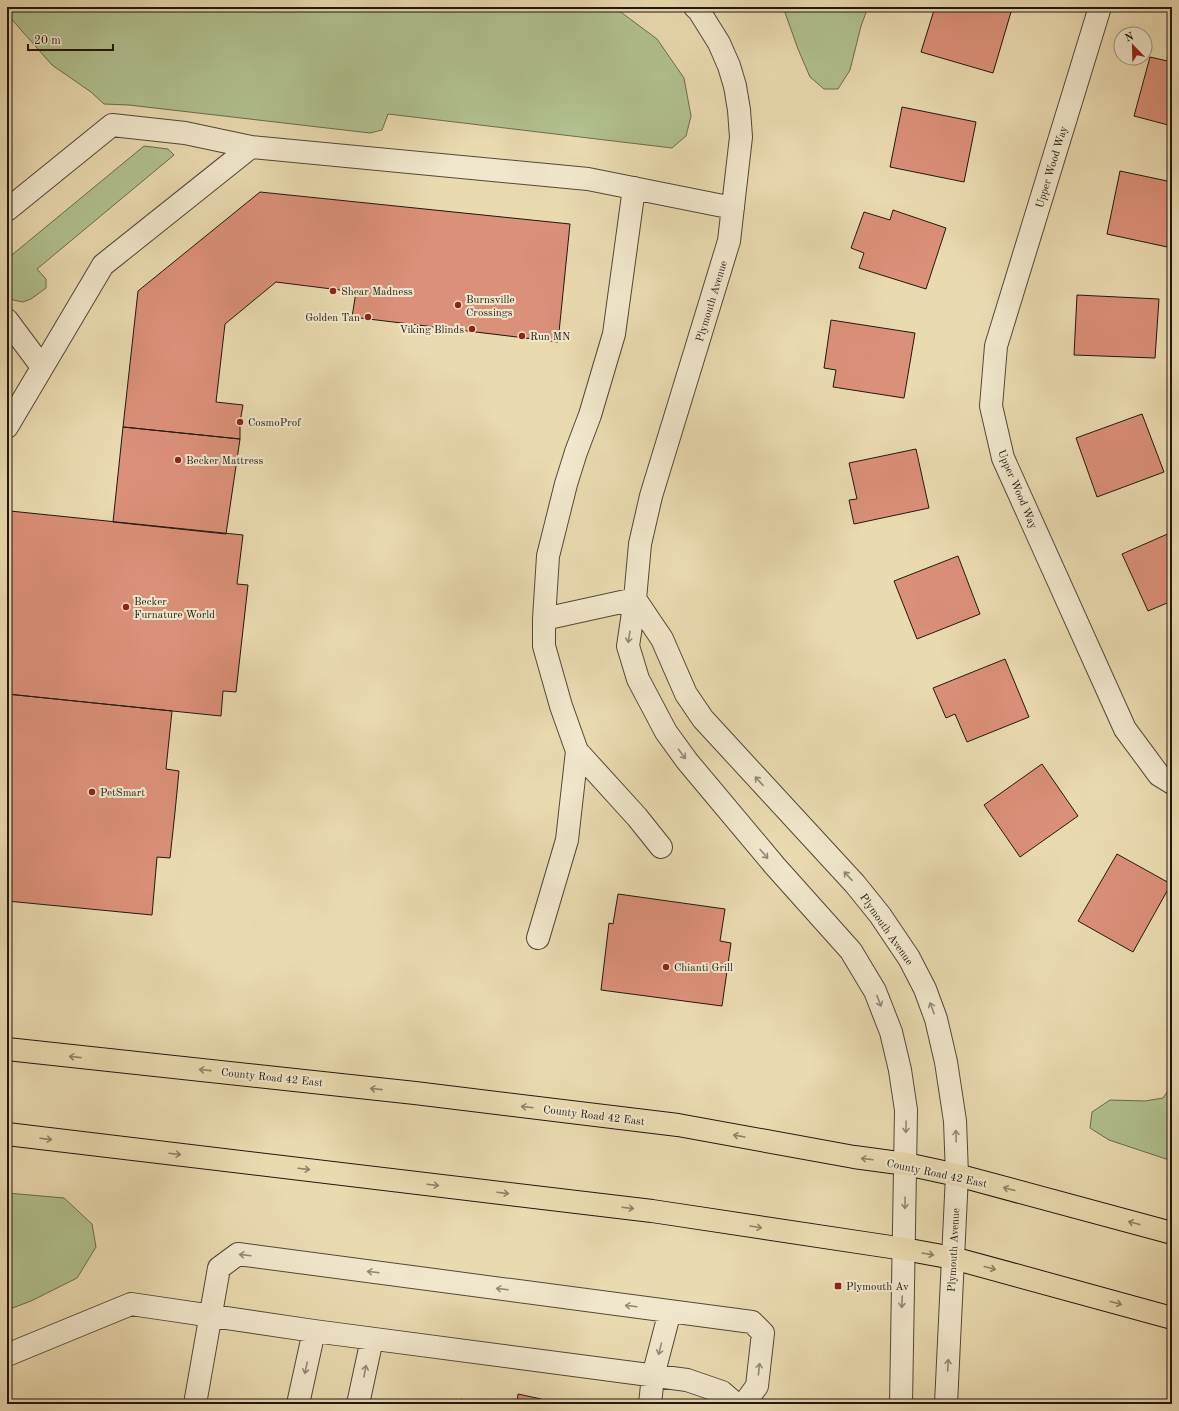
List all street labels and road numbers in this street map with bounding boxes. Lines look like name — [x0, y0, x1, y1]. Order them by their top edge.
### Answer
street label: Upper Wood Way — [1035, 125, 1070, 210]
street label: Plymouth Avenue — [695, 260, 730, 343]
street label: Upper Wood Way — [995, 448, 1038, 531]
street label: Plymouth Avenue — [857, 892, 914, 968]
street label: County Road 42 East — [220, 1068, 324, 1089]
street label: County Road 42 East — [542, 1105, 645, 1128]
street label: County Road 42 East — [885, 1158, 988, 1191]
street label: Plymouth Avenue — [947, 1208, 962, 1292]

